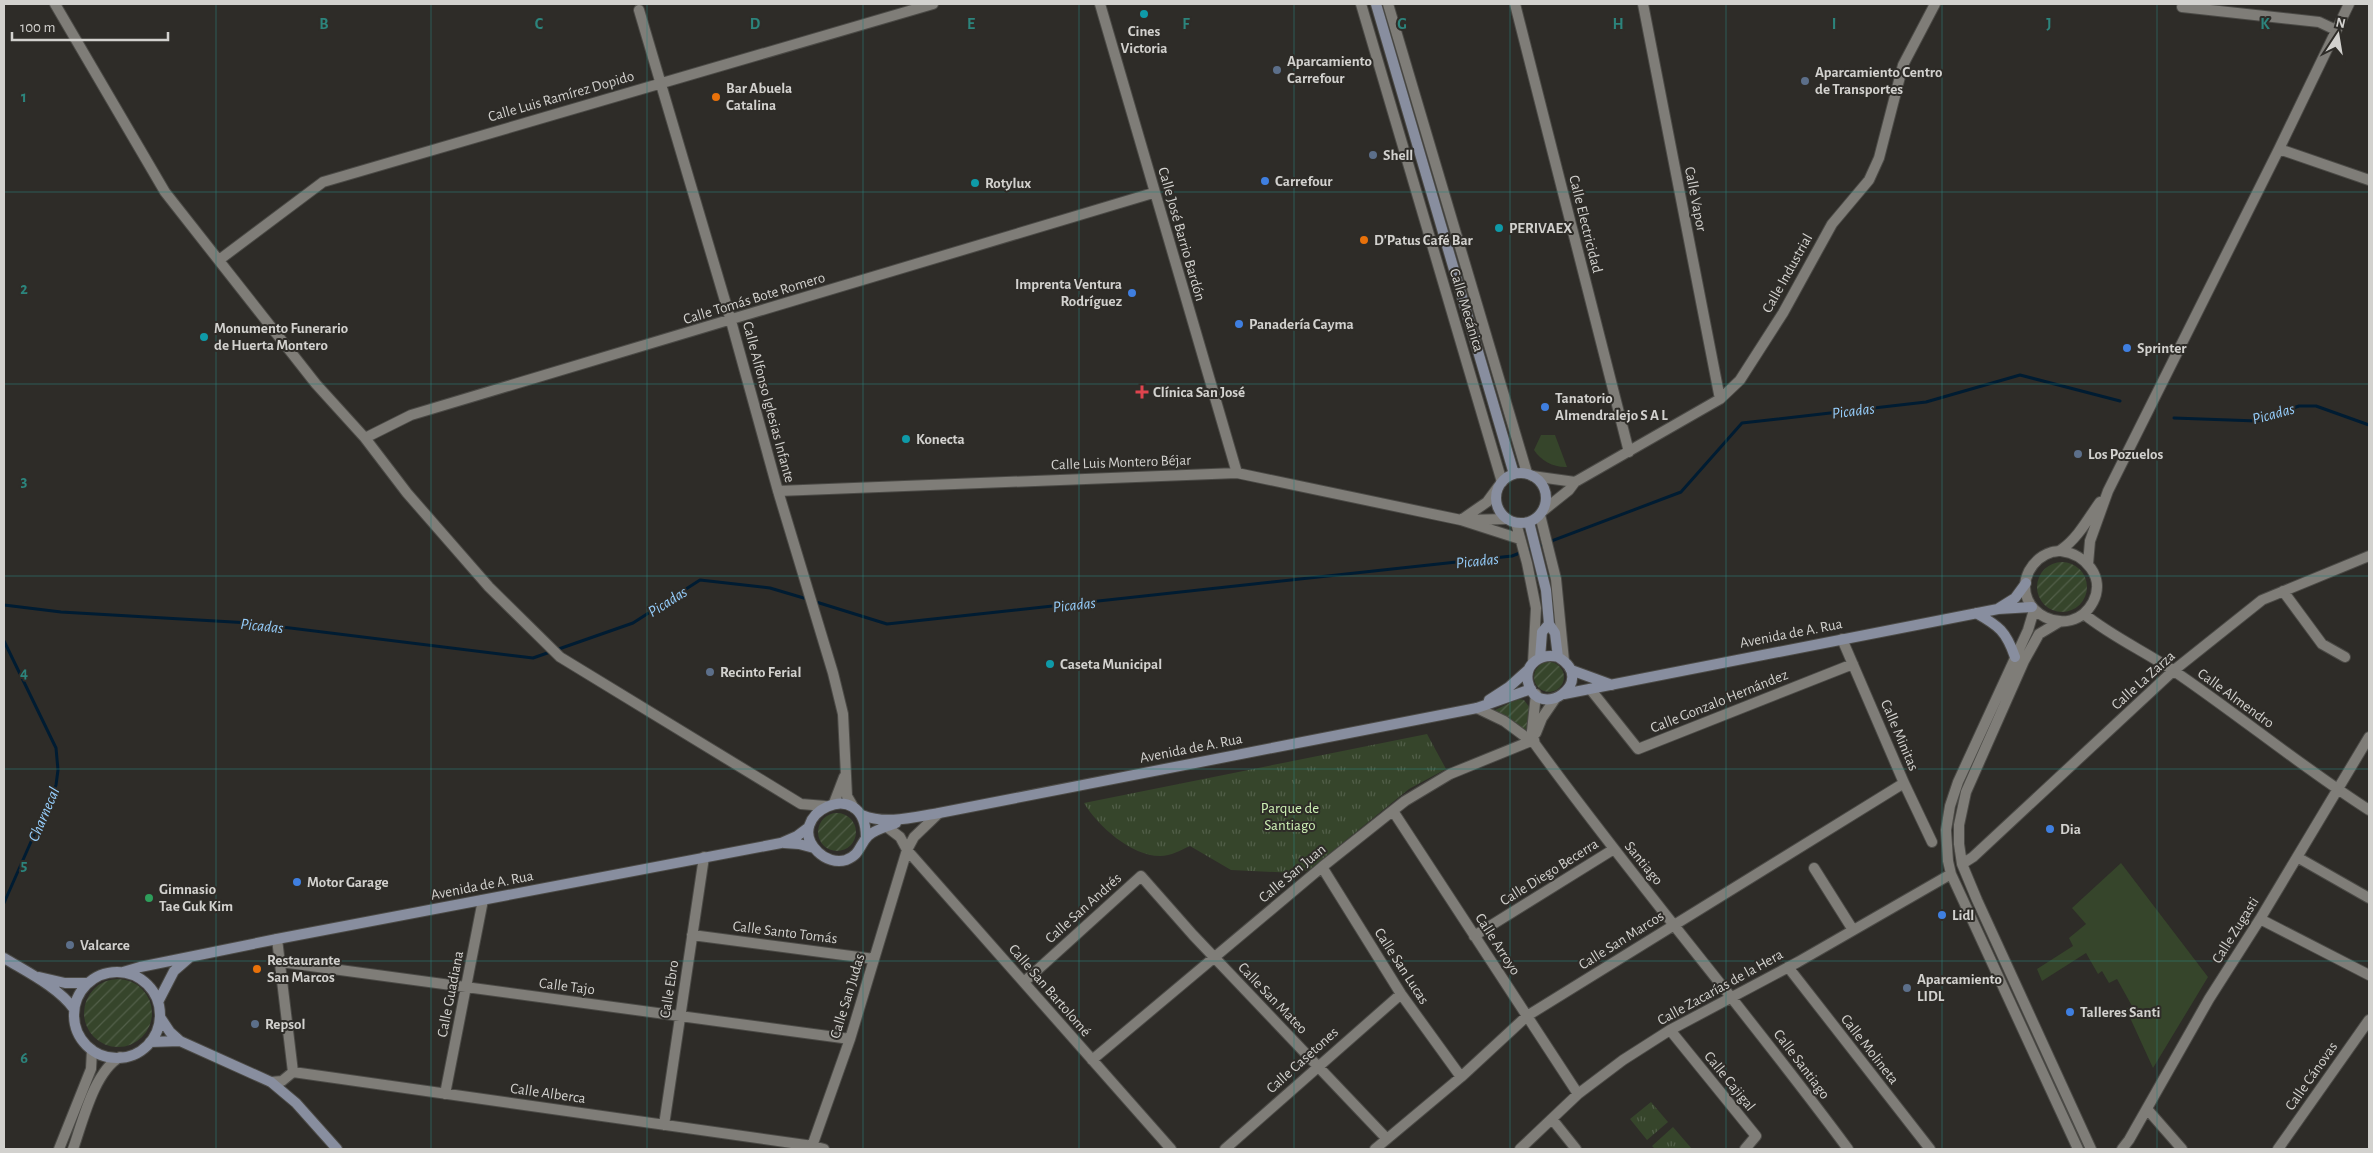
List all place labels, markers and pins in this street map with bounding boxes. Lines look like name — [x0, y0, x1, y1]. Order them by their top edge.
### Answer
marker: Cines Victoria — [1138, 8, 1150, 20]
place label: Cines Victoria — [1120, 24, 1168, 56]
place label: Aparcamiento Carrefour — [1287, 54, 1372, 86]
marker: Aparcamiento Carrefour — [1271, 64, 1283, 76]
place label: Aparcamiento Centro de Transportes — [1815, 65, 1942, 97]
marker: Aparcamiento Centro de Transportes — [1799, 75, 1811, 87]
place label: Bar Abuela Catalina — [726, 81, 792, 113]
marker: Bar Abuela Catalina — [710, 91, 722, 103]
place label: Shell — [1383, 148, 1413, 163]
marker: Shell — [1367, 149, 1379, 161]
place label: Carrefour — [1275, 174, 1333, 189]
marker: Carrefour — [1259, 175, 1271, 187]
place label: Rotylux — [985, 176, 1031, 191]
marker: Rotylux — [969, 177, 981, 189]
place label: PERIVAEX — [1509, 221, 1573, 236]
marker: PERIVAEX — [1493, 222, 1505, 234]
place label: D'Patus Café Bar — [1374, 233, 1474, 248]
marker: D'Patus Café Bar — [1358, 234, 1370, 246]
place label: Imprenta Ventura Rodríguez — [1015, 277, 1122, 309]
marker: Imprenta Ventura Rodríguez — [1126, 287, 1138, 299]
place label: Panadería Cayma — [1249, 317, 1354, 332]
marker: Panadería Cayma — [1233, 318, 1245, 330]
place label: Monumento Funerario de Huerta Montero — [214, 321, 348, 353]
marker: Monumento Funerario de Huerta Montero — [198, 331, 210, 343]
place label: Sprinter — [2137, 341, 2187, 356]
marker: Sprinter — [2121, 342, 2133, 354]
marker: Clínica San José — [1135, 385, 1149, 399]
place label: Clínica San José — [1153, 385, 1245, 400]
place label: Tanatorio Almendralejo S A L — [1555, 391, 1668, 423]
marker: Tanatorio Almendralejo S A L — [1539, 401, 1551, 413]
place label: Konecta — [916, 432, 965, 447]
marker: Konecta — [900, 433, 912, 445]
place label: Los Pozuelos — [2088, 447, 2164, 462]
marker: Los Pozuelos — [2072, 448, 2084, 460]
place label: Caseta Municipal — [1060, 657, 1162, 672]
marker: Caseta Municipal — [1044, 658, 1056, 670]
place label: Recinto Ferial — [720, 665, 802, 680]
marker: Recinto Ferial — [704, 666, 716, 678]
place label: Dia — [2060, 822, 2081, 837]
marker: Dia — [2044, 823, 2056, 835]
place label: Motor Garage — [307, 875, 389, 890]
marker: Motor Garage — [291, 876, 303, 888]
place label: Gimnasio Tae Guk Kim — [159, 882, 233, 914]
marker: Gimnasio Tae Guk Kim — [143, 892, 155, 904]
place label: Lidl — [1952, 908, 1974, 923]
marker: Lidl — [1936, 909, 1948, 921]
place label: Valcarce — [80, 938, 130, 953]
marker: Valcarce — [64, 939, 76, 951]
place label: Restaurante San Marcos — [267, 953, 340, 985]
marker: Restaurante San Marcos — [251, 963, 263, 975]
place label: Aparcamiento LIDL — [1917, 972, 2002, 1004]
marker: Aparcamiento LIDL — [1901, 982, 1913, 994]
place label: Talleres Santi — [2080, 1005, 2160, 1020]
marker: Talleres Santi — [2064, 1006, 2076, 1018]
place label: Repsol — [265, 1017, 305, 1032]
marker: Repsol — [249, 1018, 261, 1030]

